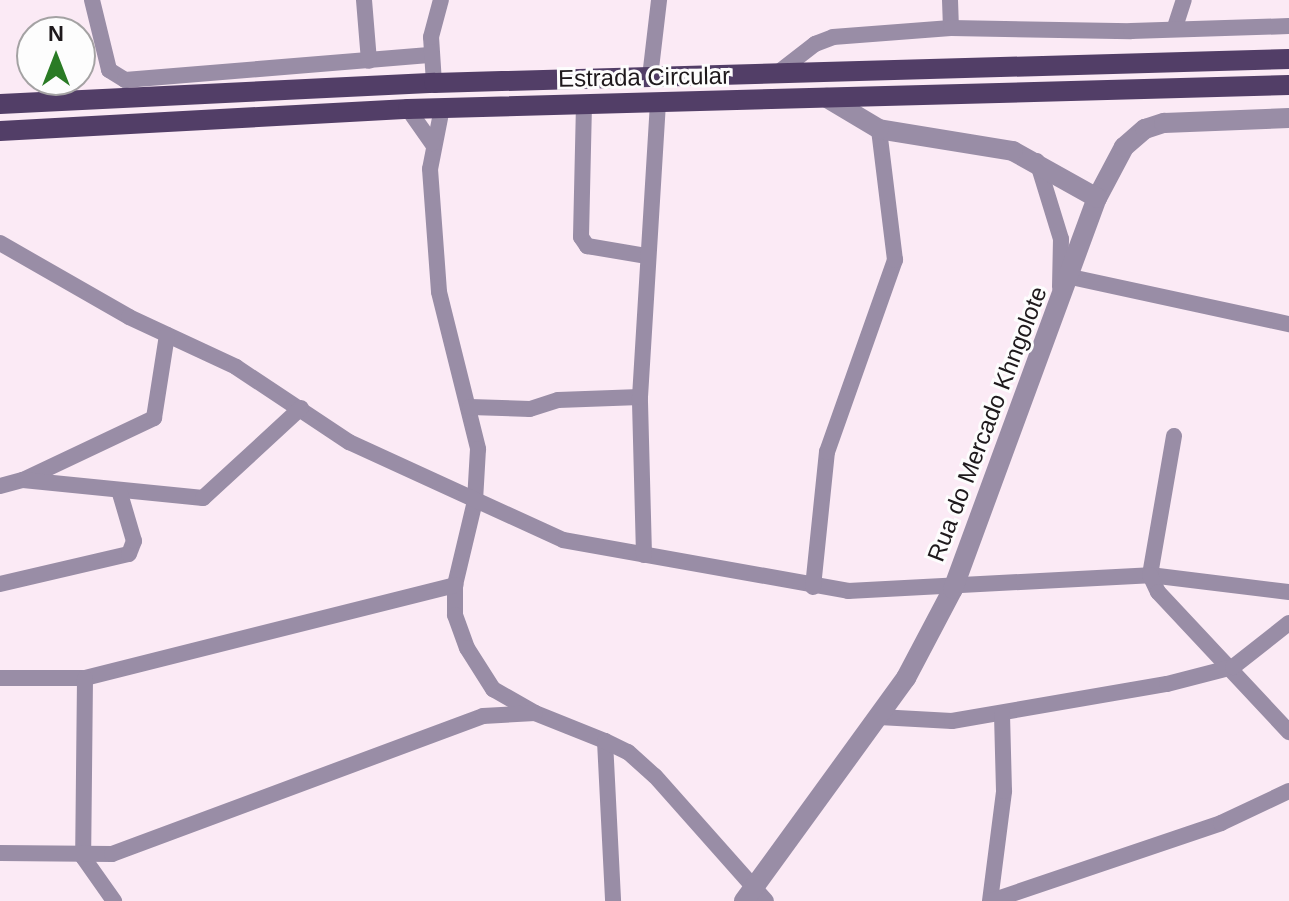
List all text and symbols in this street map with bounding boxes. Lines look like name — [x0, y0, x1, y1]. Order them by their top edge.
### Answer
north arrow — [16, 16, 96, 96]
text: N — [48, 21, 64, 46]
street label: Estrada Circular — [558, 61, 730, 93]
street label: Rua do Mercado Khngolote — [921, 282, 1053, 566]

